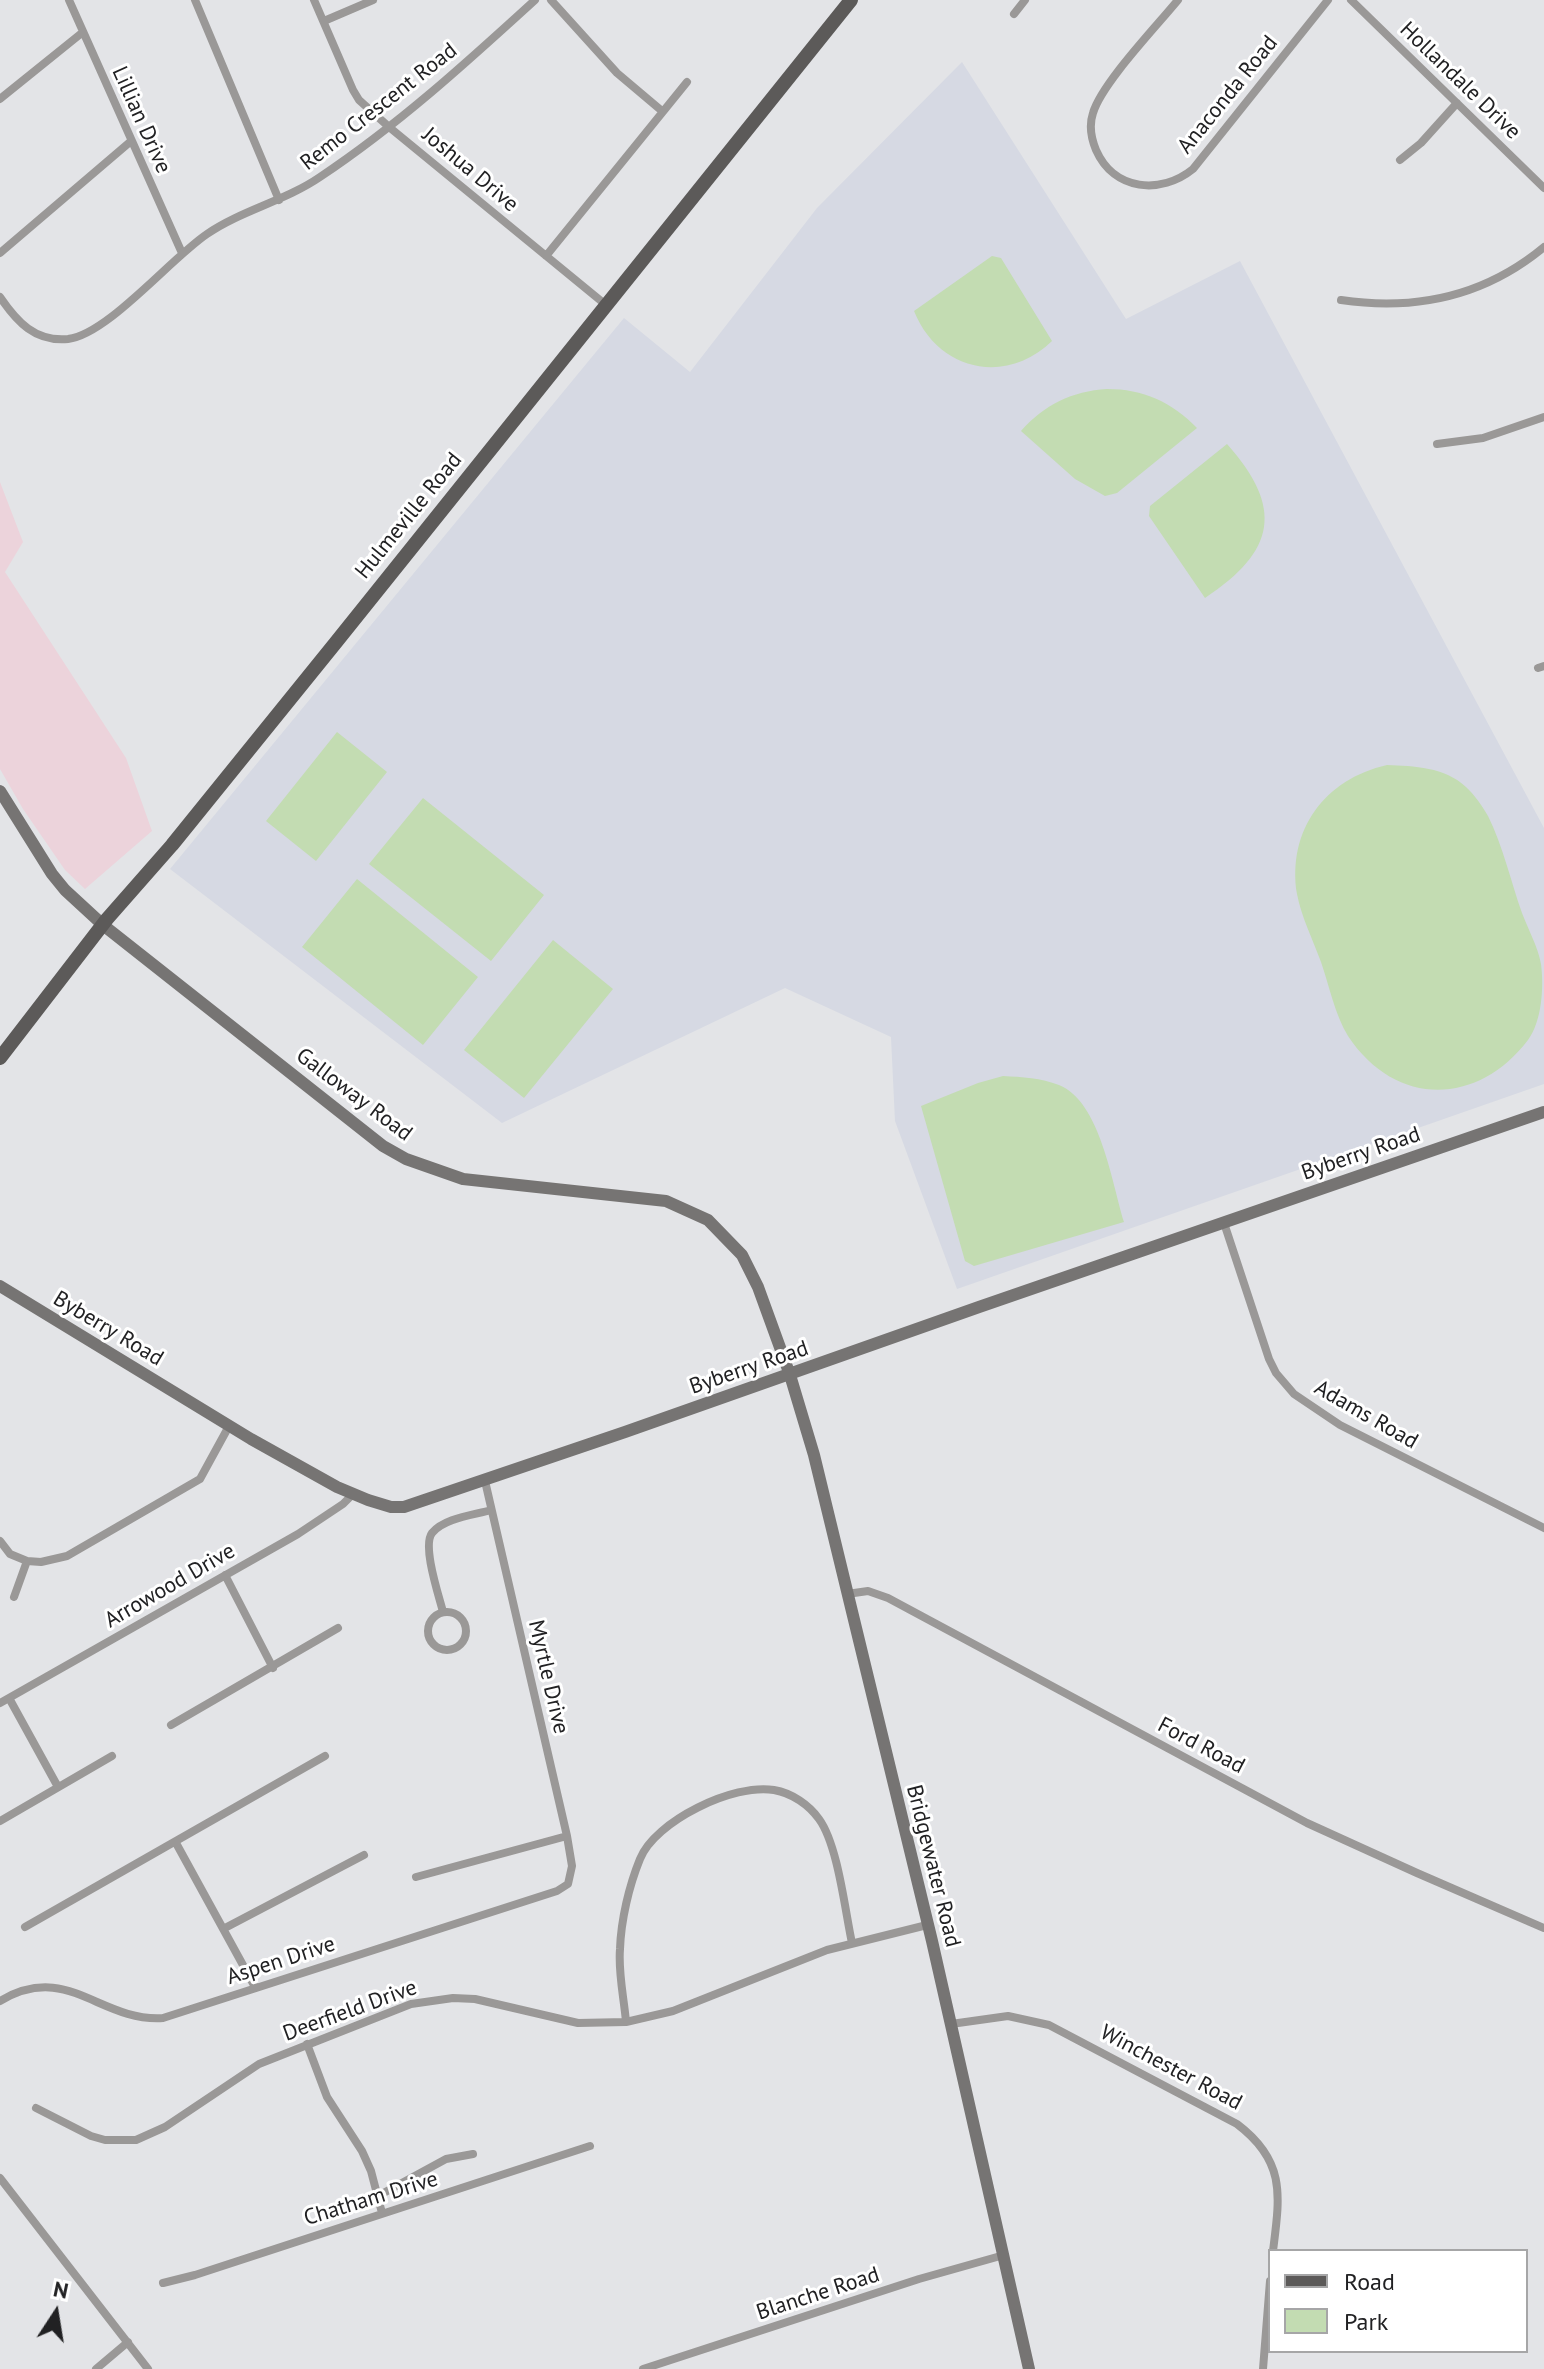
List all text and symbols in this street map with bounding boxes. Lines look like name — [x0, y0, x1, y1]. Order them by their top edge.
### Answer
street label: Hollandale Drive — [1394, 17, 1526, 145]
street label: Anaconda Road — [1172, 31, 1284, 159]
street label: Remo Crescent Road — [295, 38, 463, 176]
street label: Lillian Drive — [106, 62, 176, 178]
street label: Joshua Drive — [417, 122, 523, 218]
street label: Hulmeville Road — [350, 448, 468, 584]
street label: Galloway Road — [291, 1043, 417, 1147]
street label: Byberry Road — [1298, 1121, 1424, 1187]
street label: Byberry Road — [48, 1286, 168, 1372]
street label: Byberry Road — [686, 1335, 812, 1401]
street label: Adams Road — [1310, 1375, 1422, 1455]
street label: Arrowood Drive — [100, 1538, 240, 1634]
street label: Myrtle Drive — [522, 1618, 574, 1736]
street label: Ford Road — [1153, 1712, 1249, 1780]
street label: Bridgewater Road — [900, 1782, 966, 1950]
street label: Aspen Drive — [223, 1931, 339, 1991]
street label: Deerfield Drive — [279, 1975, 421, 2047]
street label: Winchester Road — [1096, 2020, 1246, 2116]
street label: Chatham Drive — [301, 2166, 441, 2232]
legend — [1268, 2249, 1528, 2353]
street label: Blanche Road — [753, 2262, 883, 2326]
text: Road — [1344, 2266, 1395, 2297]
north arrow — [16, 2273, 96, 2353]
text: N — [51, 2274, 71, 2305]
text: Park — [1344, 2306, 1388, 2337]

